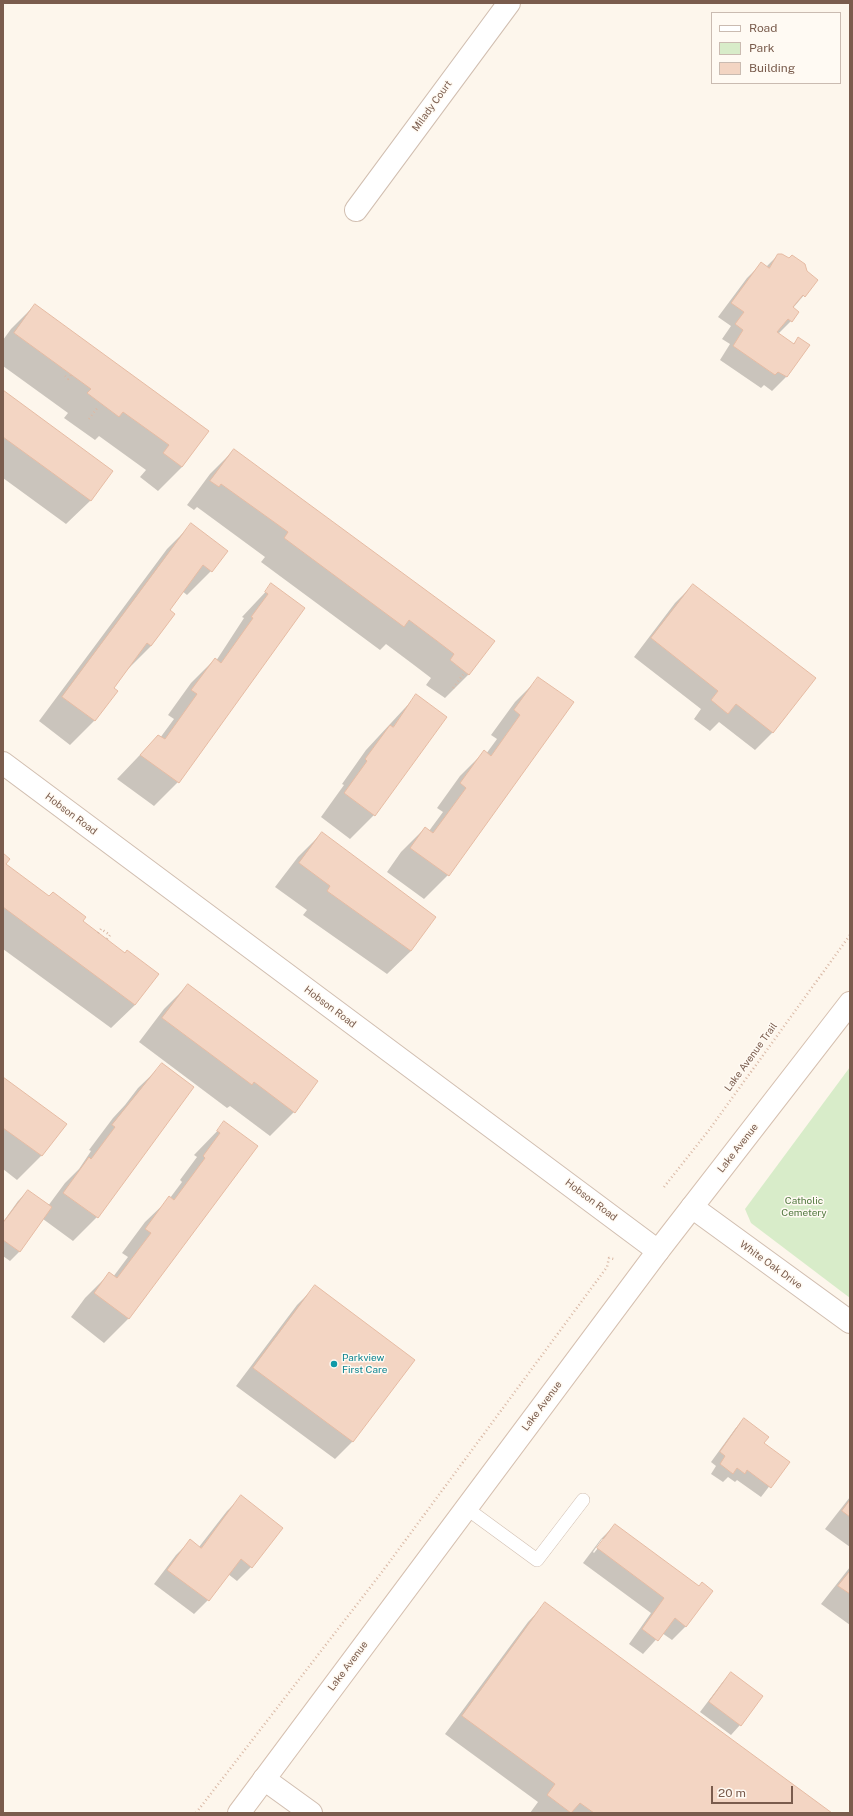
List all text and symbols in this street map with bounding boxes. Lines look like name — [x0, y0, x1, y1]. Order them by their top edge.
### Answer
legend — [711, 12, 841, 84]
text: Road — [749, 21, 777, 35]
text: Park — [749, 41, 775, 55]
text: Building — [749, 61, 795, 75]
street label: Milady Court — [410, 78, 454, 134]
street label: Hobson Road — [43, 791, 99, 837]
street label: Hobson Road — [302, 984, 358, 1030]
street label: Lake Avenue Trail — [722, 1020, 780, 1094]
street label: Lake Avenue — [715, 1121, 761, 1175]
street label: Hobson Road — [563, 1177, 619, 1223]
park label: Catholic Cemetery — [781, 1195, 827, 1218]
street label: White Oak Drive — [737, 1238, 805, 1292]
place label: Parkview First Care — [342, 1352, 387, 1376]
marker: Parkview First Care — [329, 1359, 339, 1369]
street label: Lake Avenue — [519, 1379, 565, 1433]
street label: Lake Avenue — [325, 1639, 371, 1693]
scale bar — [713, 1778, 795, 1804]
text: 20 m — [718, 1786, 746, 1800]

